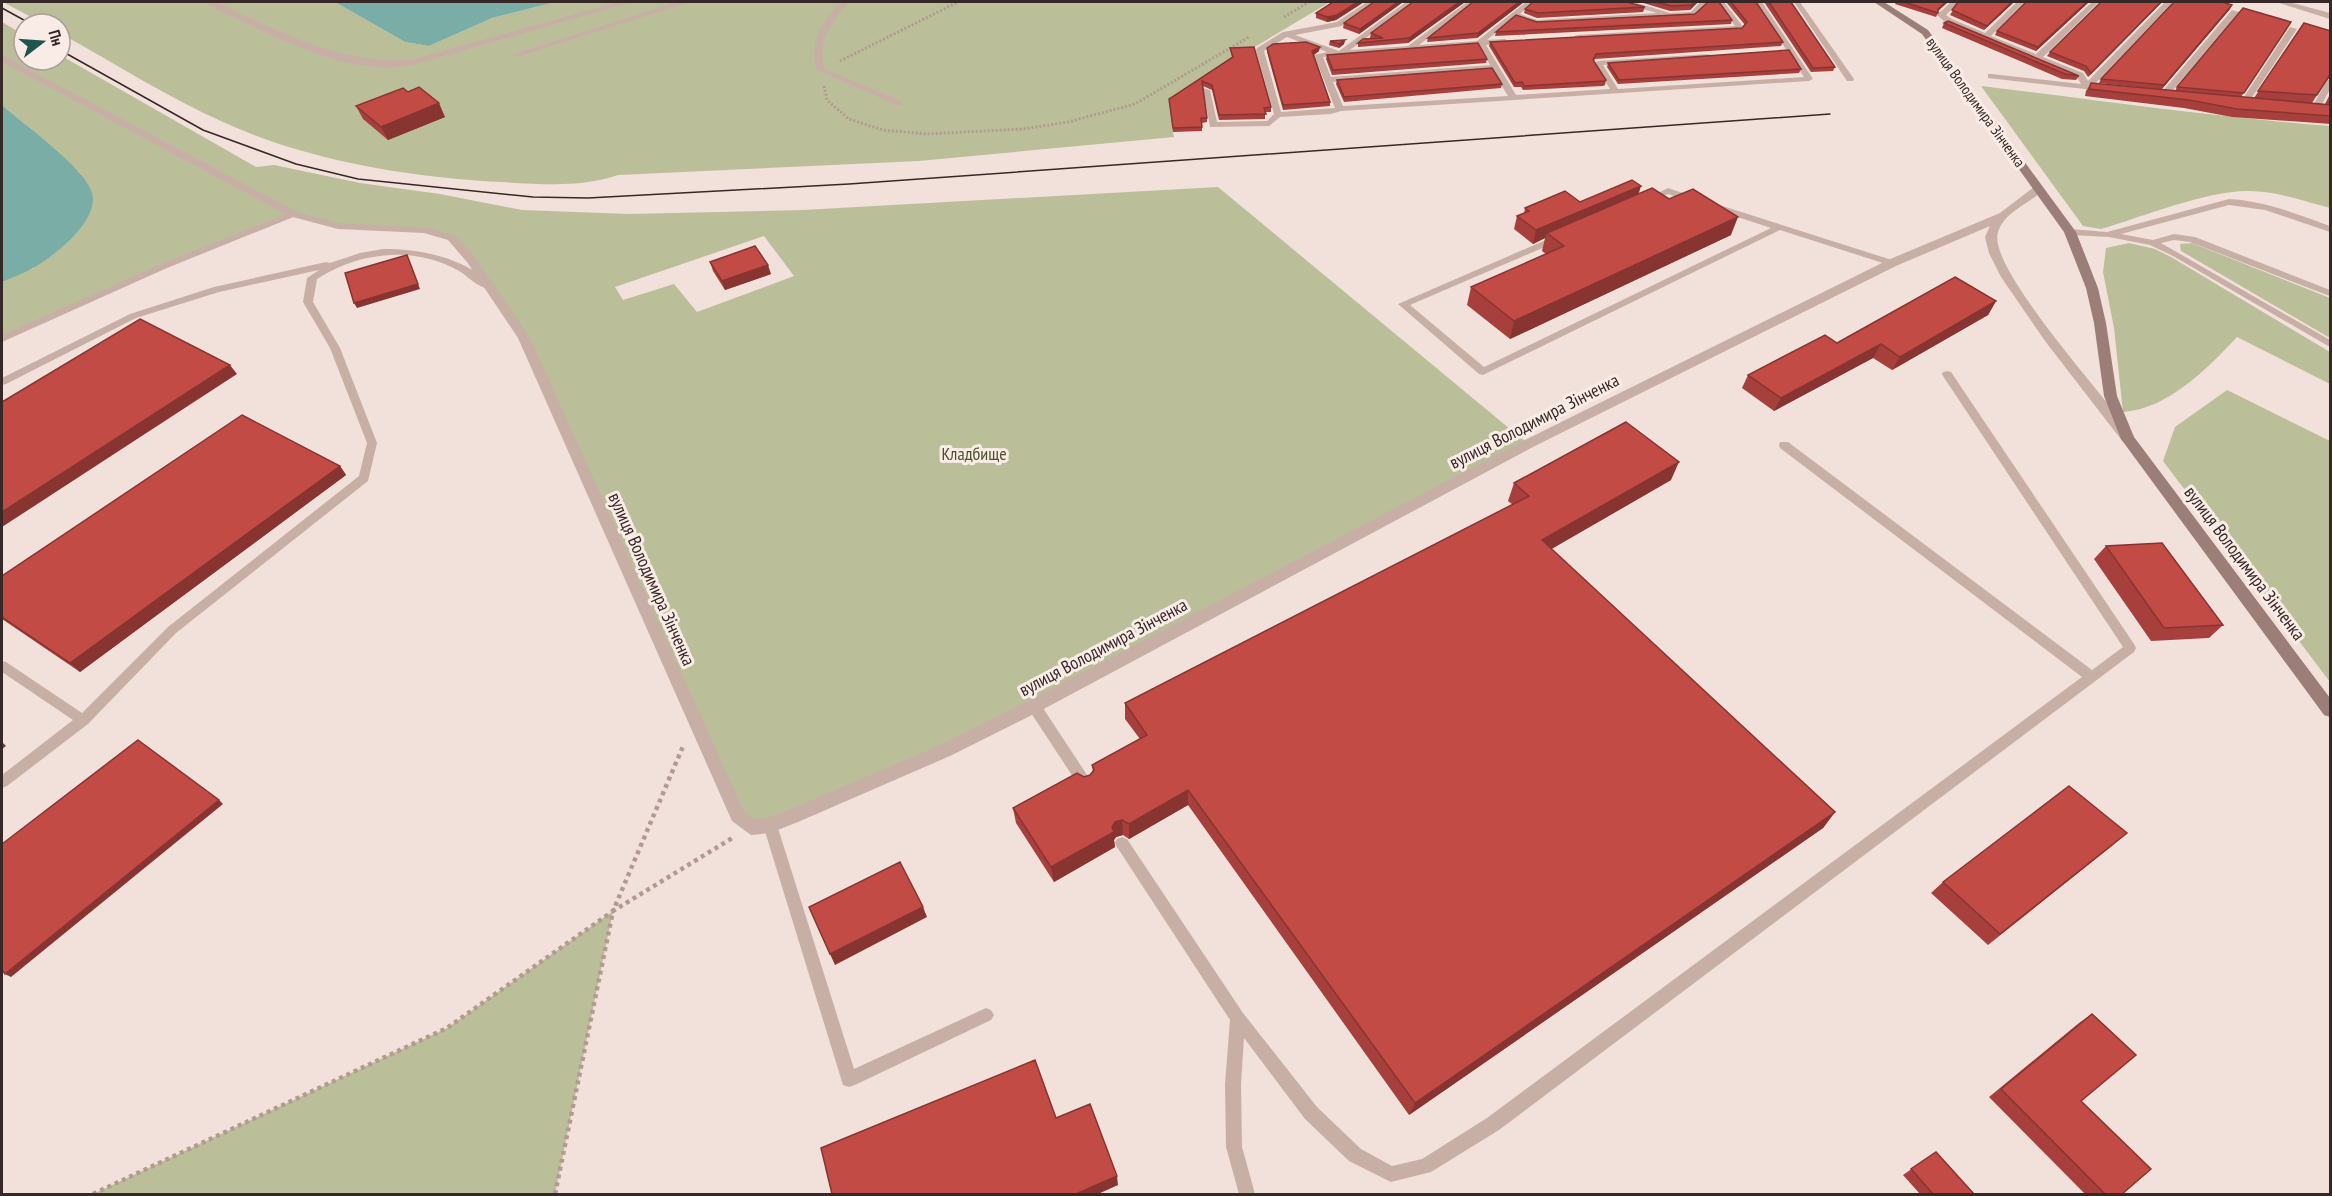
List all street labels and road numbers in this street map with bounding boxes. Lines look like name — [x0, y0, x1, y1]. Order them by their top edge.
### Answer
street label: вулиця Володимира Зінченка — [1922, 33, 2030, 171]
street label: вулиця Володимира Зінченка — [1445, 368, 1623, 474]
street label: вулиця Володимира Зінченка — [2180, 481, 2310, 645]
street label: вулиця Володимира Зінченка — [603, 489, 701, 669]
street label: вулиця Володимира Зінченка — [1015, 593, 1191, 701]

